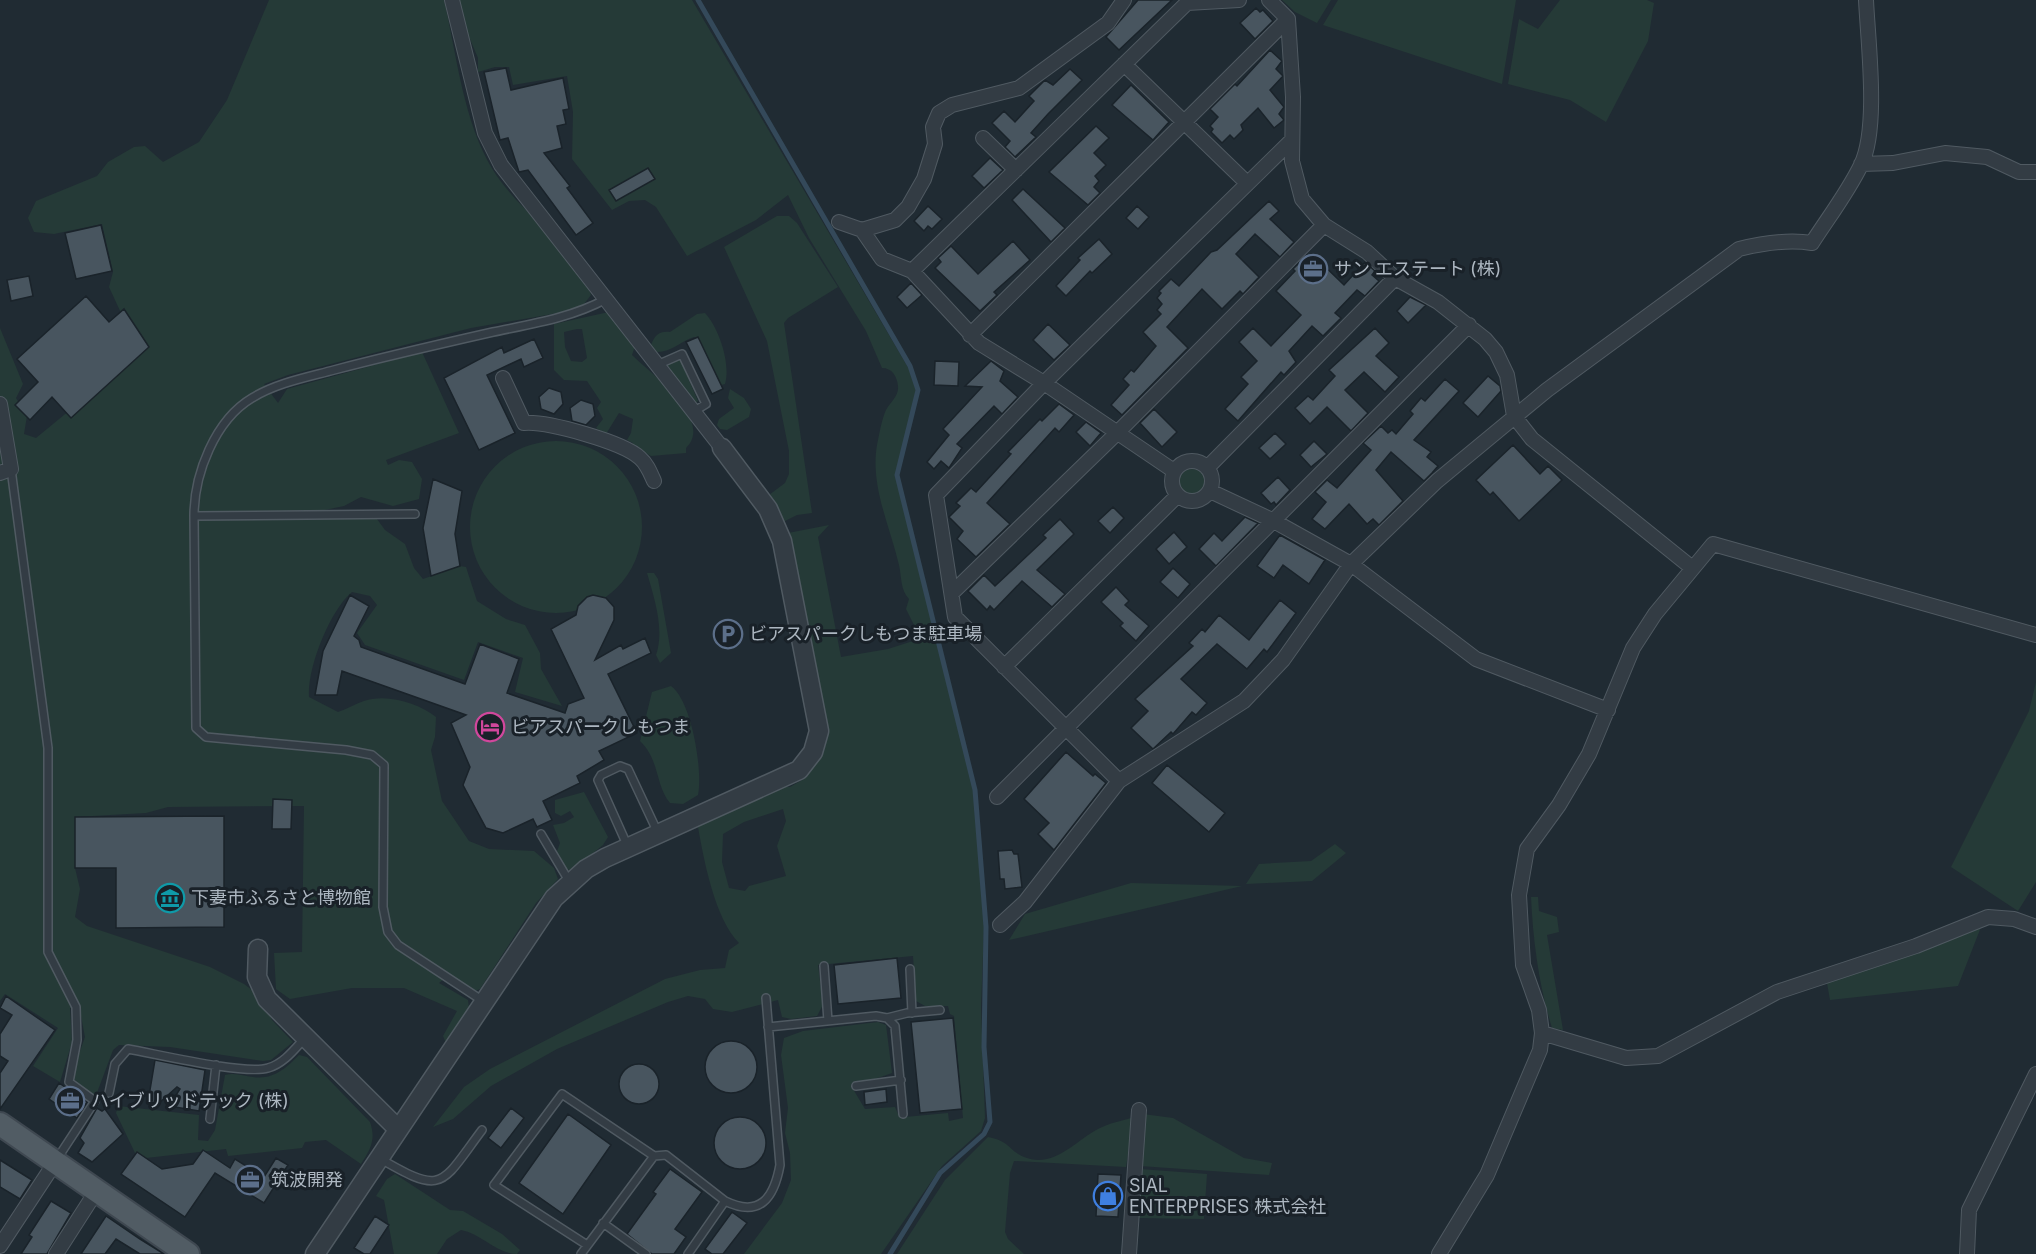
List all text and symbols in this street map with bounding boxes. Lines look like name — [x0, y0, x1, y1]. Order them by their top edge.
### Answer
office icon: サン エステート (株) — [1297, 253, 1329, 285]
place label: サン エステート (株) — [1334, 258, 1501, 279]
parking icon: ビアスパークしもつま駐車場 — [712, 618, 744, 650]
place label: ビアスパークしもつま駐車場 — [749, 623, 982, 644]
hotel icon: ビアスパークしもつま — [474, 711, 506, 743]
place label: ビアスパークしもつま — [511, 716, 690, 737]
museum icon: 下妻市ふるさと博物館 — [154, 882, 186, 914]
place label: 下妻市ふるさと博物館 — [191, 887, 371, 908]
office icon: ハイブリッドテック (株) — [54, 1085, 86, 1117]
place label: ハイブリッドテック (株) — [91, 1090, 289, 1111]
office icon: 筑波開発 — [234, 1164, 266, 1196]
place label: 筑波開発 — [271, 1169, 343, 1190]
place label: SIAL ENTERPRISES 株式会社 — [1129, 1175, 1326, 1217]
shop icon: SIAL ENTERPRISES 株式会社 — [1092, 1180, 1124, 1212]

